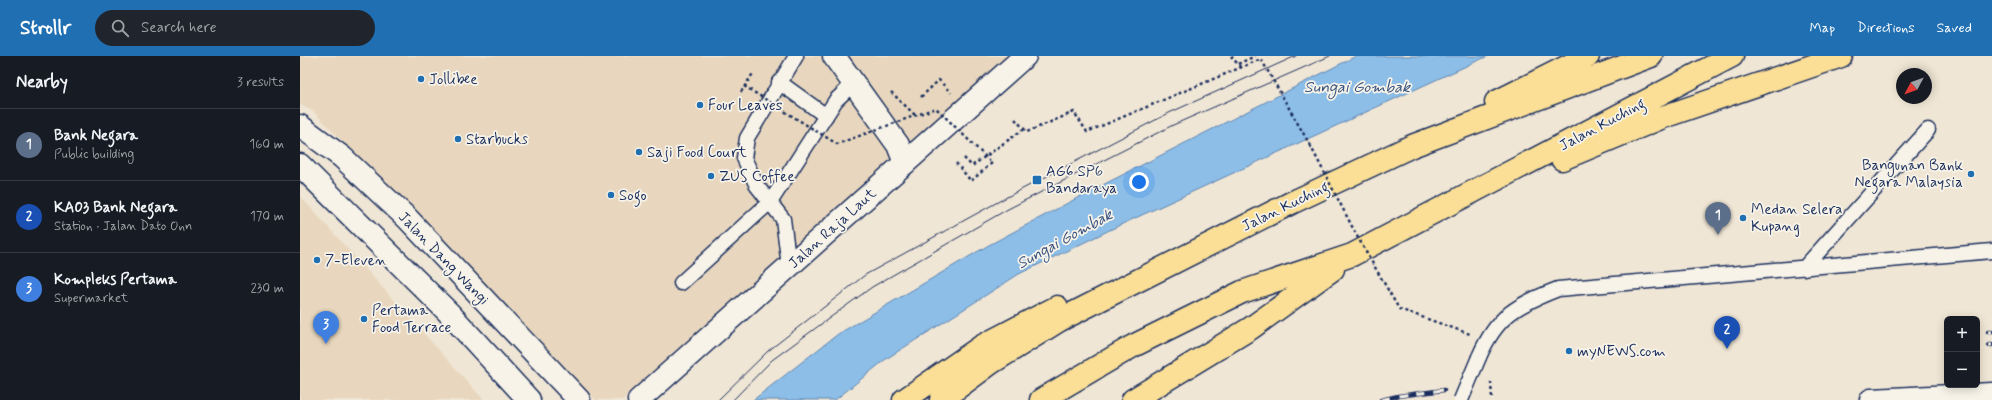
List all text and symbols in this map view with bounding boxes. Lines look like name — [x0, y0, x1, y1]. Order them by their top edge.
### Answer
search box — [95, 10, 375, 46]
text: Strollr — [20, 16, 71, 41]
icon: search — [109, 17, 131, 39]
text: Search here — [141, 18, 217, 38]
text: Map — [1809, 19, 1835, 37]
text: Directions — [1857, 19, 1915, 37]
text: Saved — [1937, 19, 1972, 37]
north arrow — [1896, 68, 1932, 104]
place label: Jollibee — [429, 70, 478, 90]
text: Nearby — [16, 71, 68, 93]
text: 3 results — [237, 74, 284, 91]
marker: Jollibee — [416, 74, 426, 84]
water label: Sungai Gombak — [1304, 77, 1411, 100]
street label: Jalan Kuching — [1556, 94, 1649, 157]
place label: Four Leaves — [708, 96, 783, 116]
marker: Four Leaves — [695, 100, 705, 110]
text: Bank Negara — [54, 126, 138, 146]
place label: Starbucks — [466, 130, 528, 150]
marker: Starbucks — [453, 134, 463, 144]
text: 1 — [26, 136, 32, 153]
text: 160 m — [249, 136, 284, 153]
place label: Saji Food Court — [647, 143, 747, 163]
text: Public building — [54, 146, 134, 163]
marker: Saji Food Court — [634, 147, 644, 157]
place label: Bangunan Bank Negara Malaysia — [1854, 156, 1964, 194]
place label: AG6 SP6 Bandaraya — [1046, 162, 1117, 199]
place label: ZUS Coffee — [719, 167, 795, 187]
marker: Bangunan Bank Negara Malaysia — [1966, 169, 1976, 179]
marker: ZUS Coffee — [706, 171, 716, 181]
your location — [1129, 172, 1149, 192]
marker: AG6 SP6 Bandaraya — [1031, 174, 1043, 186]
street label: Jalan Kuching — [1239, 177, 1333, 238]
street label: Jalan Raja Laut — [784, 184, 881, 274]
place label: Sogo — [619, 186, 647, 207]
marker: Sogo — [606, 190, 616, 200]
text: KA03 Bank Negara — [54, 198, 177, 218]
place label: Medan Selera Kupang — [1751, 200, 1842, 237]
pin: 1 — [1705, 202, 1731, 235]
water label: Sungai Gombak — [1013, 204, 1118, 276]
text: 2 — [26, 208, 32, 225]
text: 170 m — [250, 208, 284, 225]
street label: Jalan Dang Wangi — [393, 208, 493, 310]
marker: Medan Selera Kupang — [1738, 213, 1748, 223]
text: Station · Jalan Dato Onn — [54, 218, 192, 235]
place label: 7-Eleven — [325, 251, 387, 271]
marker: 7-Eleven — [312, 255, 322, 265]
text: Kompleks Pertama — [54, 270, 177, 290]
text: 3 — [26, 280, 32, 297]
text: 230 m — [250, 280, 284, 297]
text: Supermarket — [54, 290, 128, 307]
place label: Pertama Food Terrace — [372, 301, 452, 338]
pin: 3 — [313, 311, 339, 344]
marker: Pertama Food Terrace — [359, 314, 369, 324]
pin: 2 — [1714, 316, 1740, 349]
map controls — [1944, 316, 1980, 388]
button: + — [1944, 316, 1980, 352]
place label: myNEWS.com — [1577, 342, 1666, 362]
marker: myNEWS.com — [1564, 346, 1574, 356]
button: − — [1944, 352, 1980, 388]

